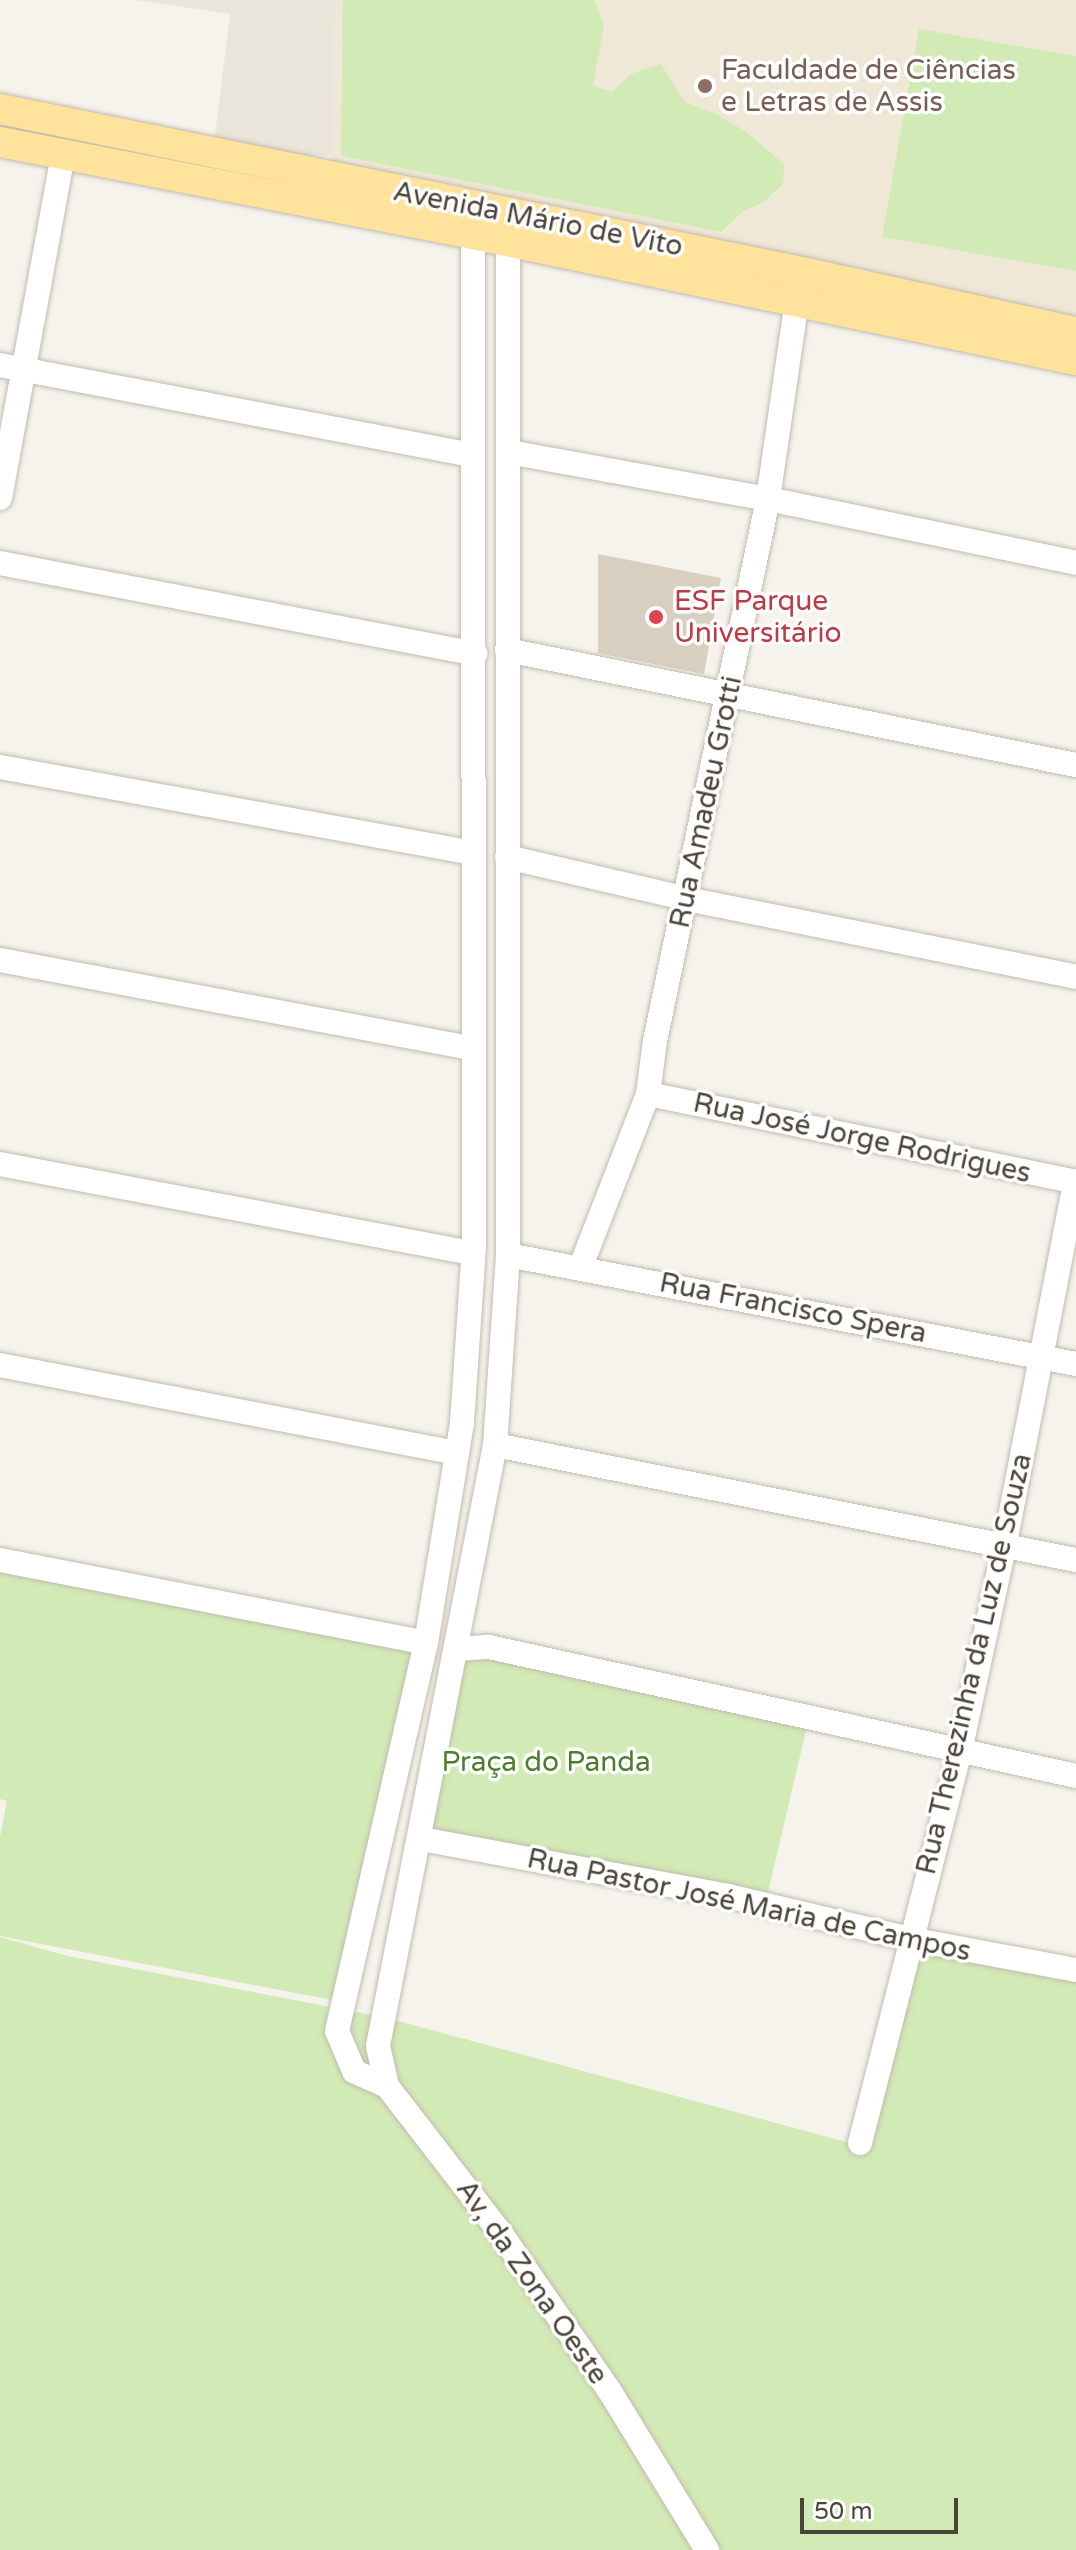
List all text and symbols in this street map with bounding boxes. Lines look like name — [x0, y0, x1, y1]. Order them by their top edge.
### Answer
place label: Faculdade de Ciências e Letras de Assis — [721, 53, 1016, 119]
marker: Faculdade de Ciências e Letras de Assis — [696, 77, 714, 95]
street label: Avenida Mário de Vito — [390, 174, 686, 264]
place label: ESF Parque Universitário — [674, 584, 842, 650]
marker: ESF Parque Universitário — [645, 606, 667, 628]
street label: Rua Amadeu Grotti — [663, 673, 749, 931]
street label: Rua José Jorge Rodrigues — [690, 1086, 1034, 1190]
street label: Rua Francisco Spera — [657, 1266, 929, 1350]
street label: Rua Therezinha da Luz de Souza — [909, 1450, 1039, 1878]
park label: Praça do Panda — [441, 1745, 651, 1779]
street label: Rua Pastor José Maria de Campos — [524, 1842, 974, 1968]
street label: Av, da Zona Oeste — [449, 2173, 615, 2391]
scale bar — [804, 2482, 962, 2532]
text: 50 m — [814, 2497, 872, 2526]

